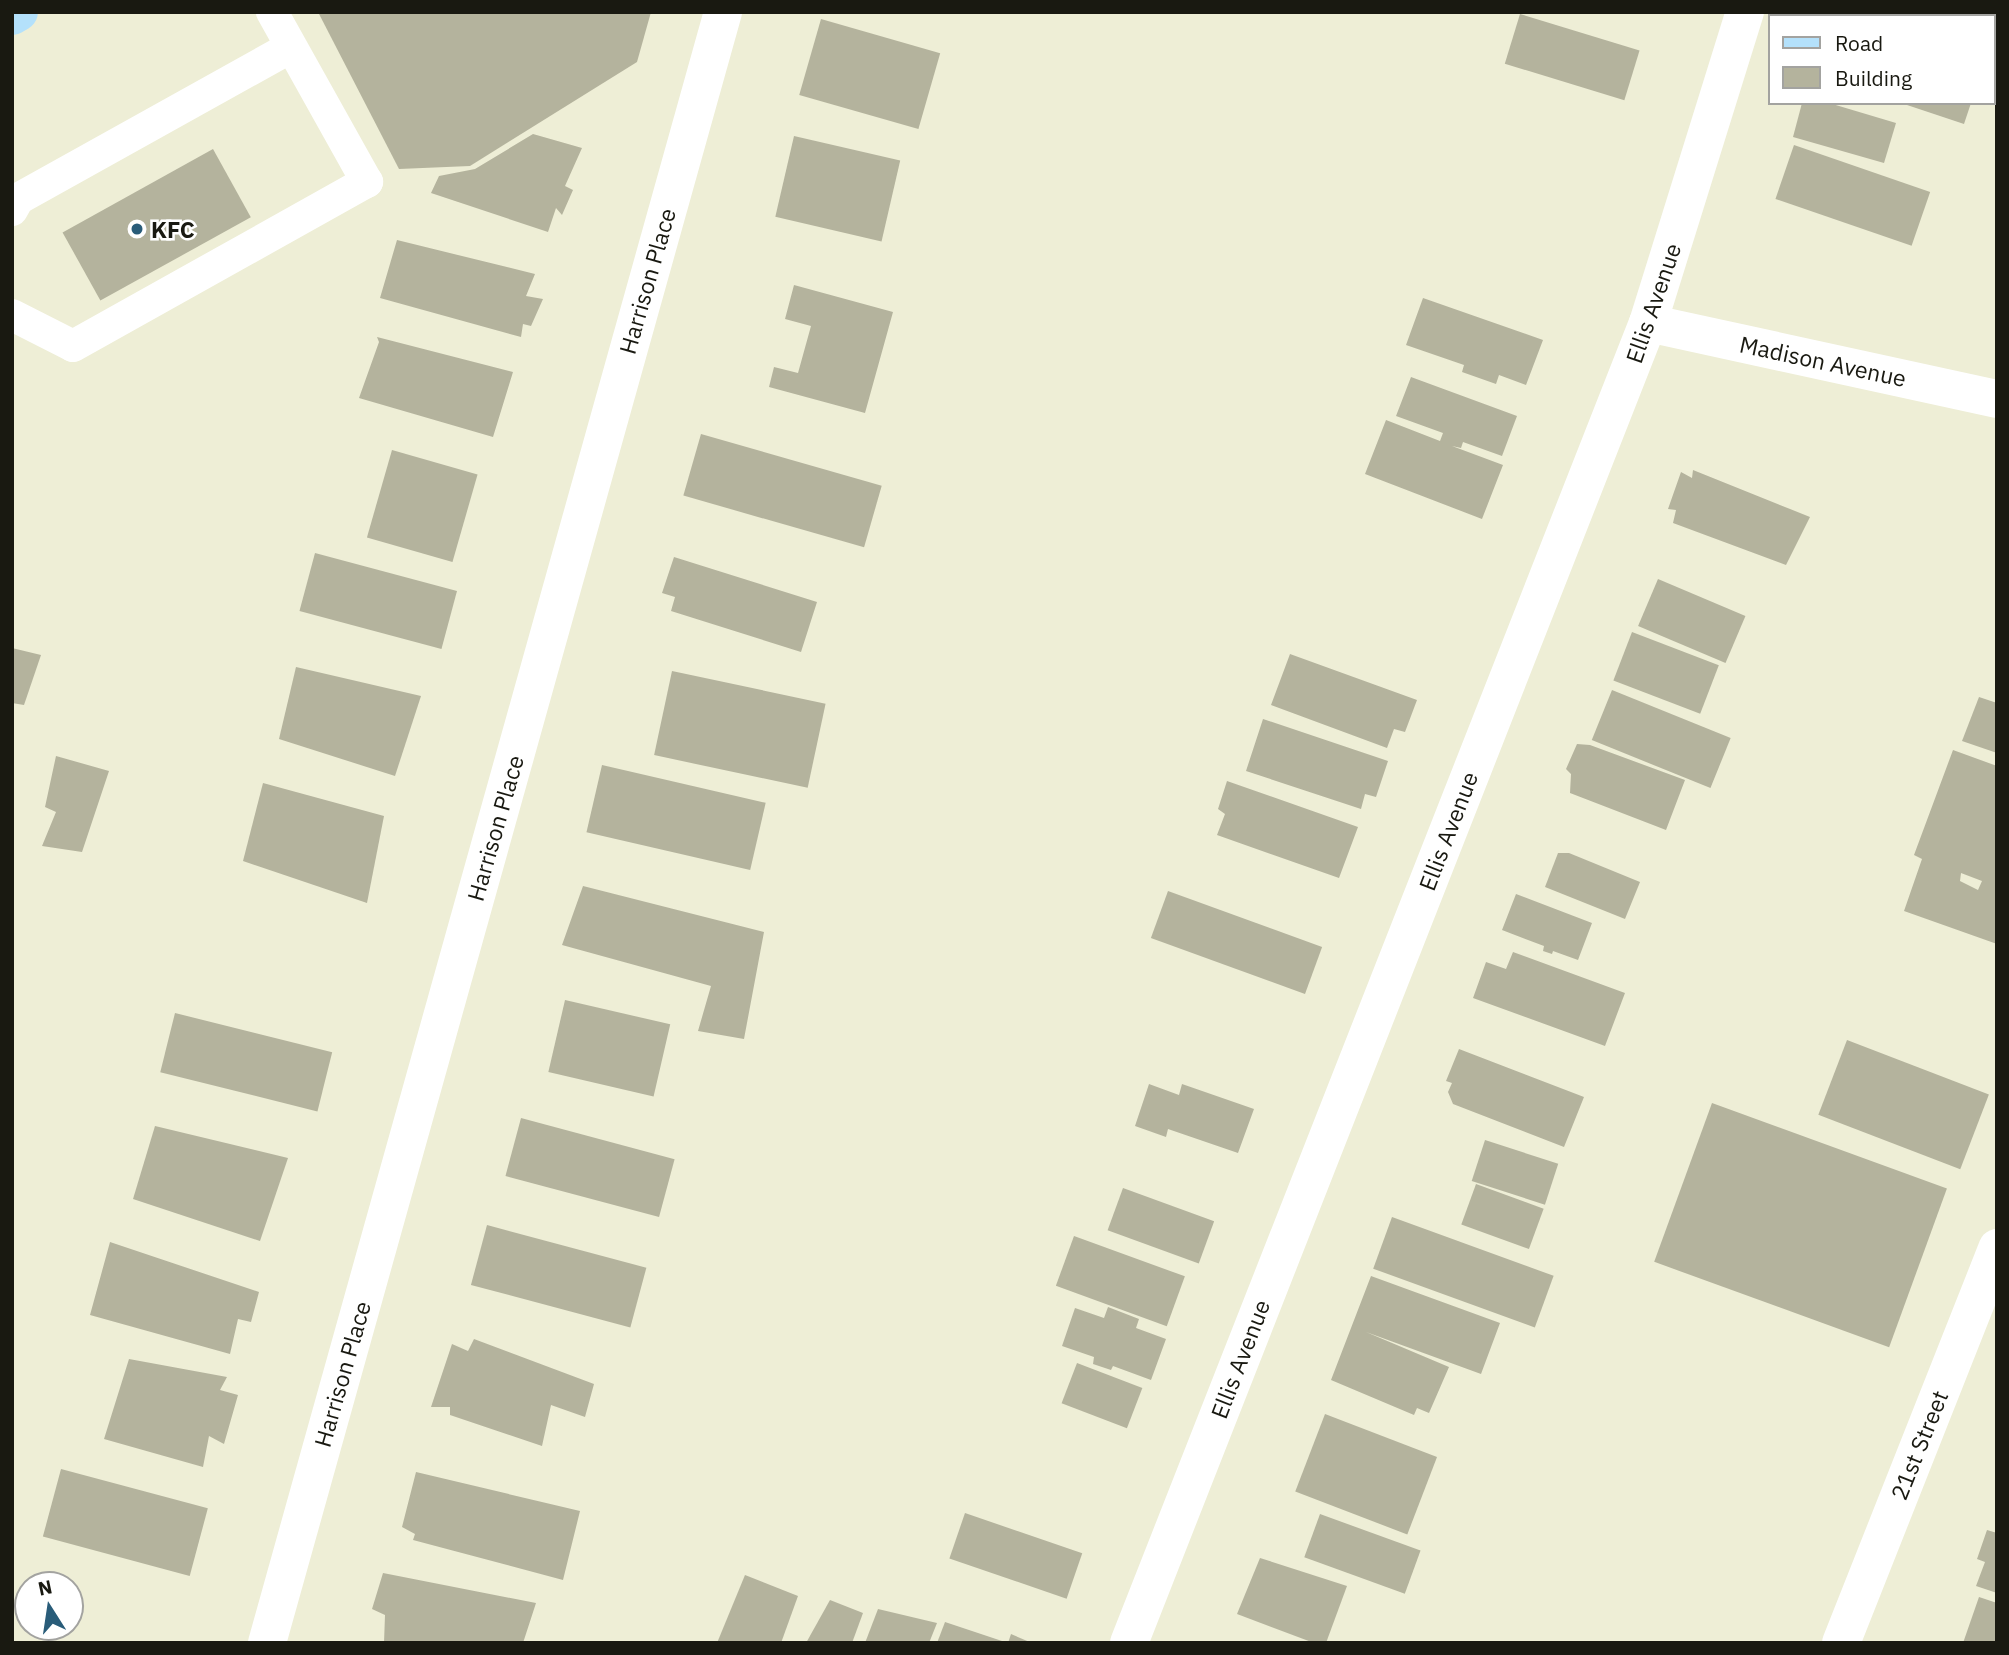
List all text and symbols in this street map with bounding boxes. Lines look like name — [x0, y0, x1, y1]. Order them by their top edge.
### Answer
legend — [1768, 14, 1995, 105]
text: Road — [1835, 29, 1883, 57]
text: Building — [1835, 64, 1912, 92]
street label: Harrison Place — [613, 205, 681, 357]
place label: KFC — [151, 215, 195, 243]
marker: KFC — [129, 221, 145, 237]
street label: Ellis Avenue — [1620, 239, 1686, 367]
street label: Madison Avenue — [1737, 330, 1909, 392]
street label: Harrison Place — [461, 752, 529, 904]
street label: Ellis Avenue — [1413, 768, 1483, 894]
street label: Ellis Avenue — [1205, 1296, 1275, 1422]
street label: Harrison Place — [308, 1298, 376, 1450]
street label: 21st Street — [1885, 1386, 1953, 1504]
north arrow — [14, 1571, 84, 1641]
text: N — [36, 1574, 54, 1601]

